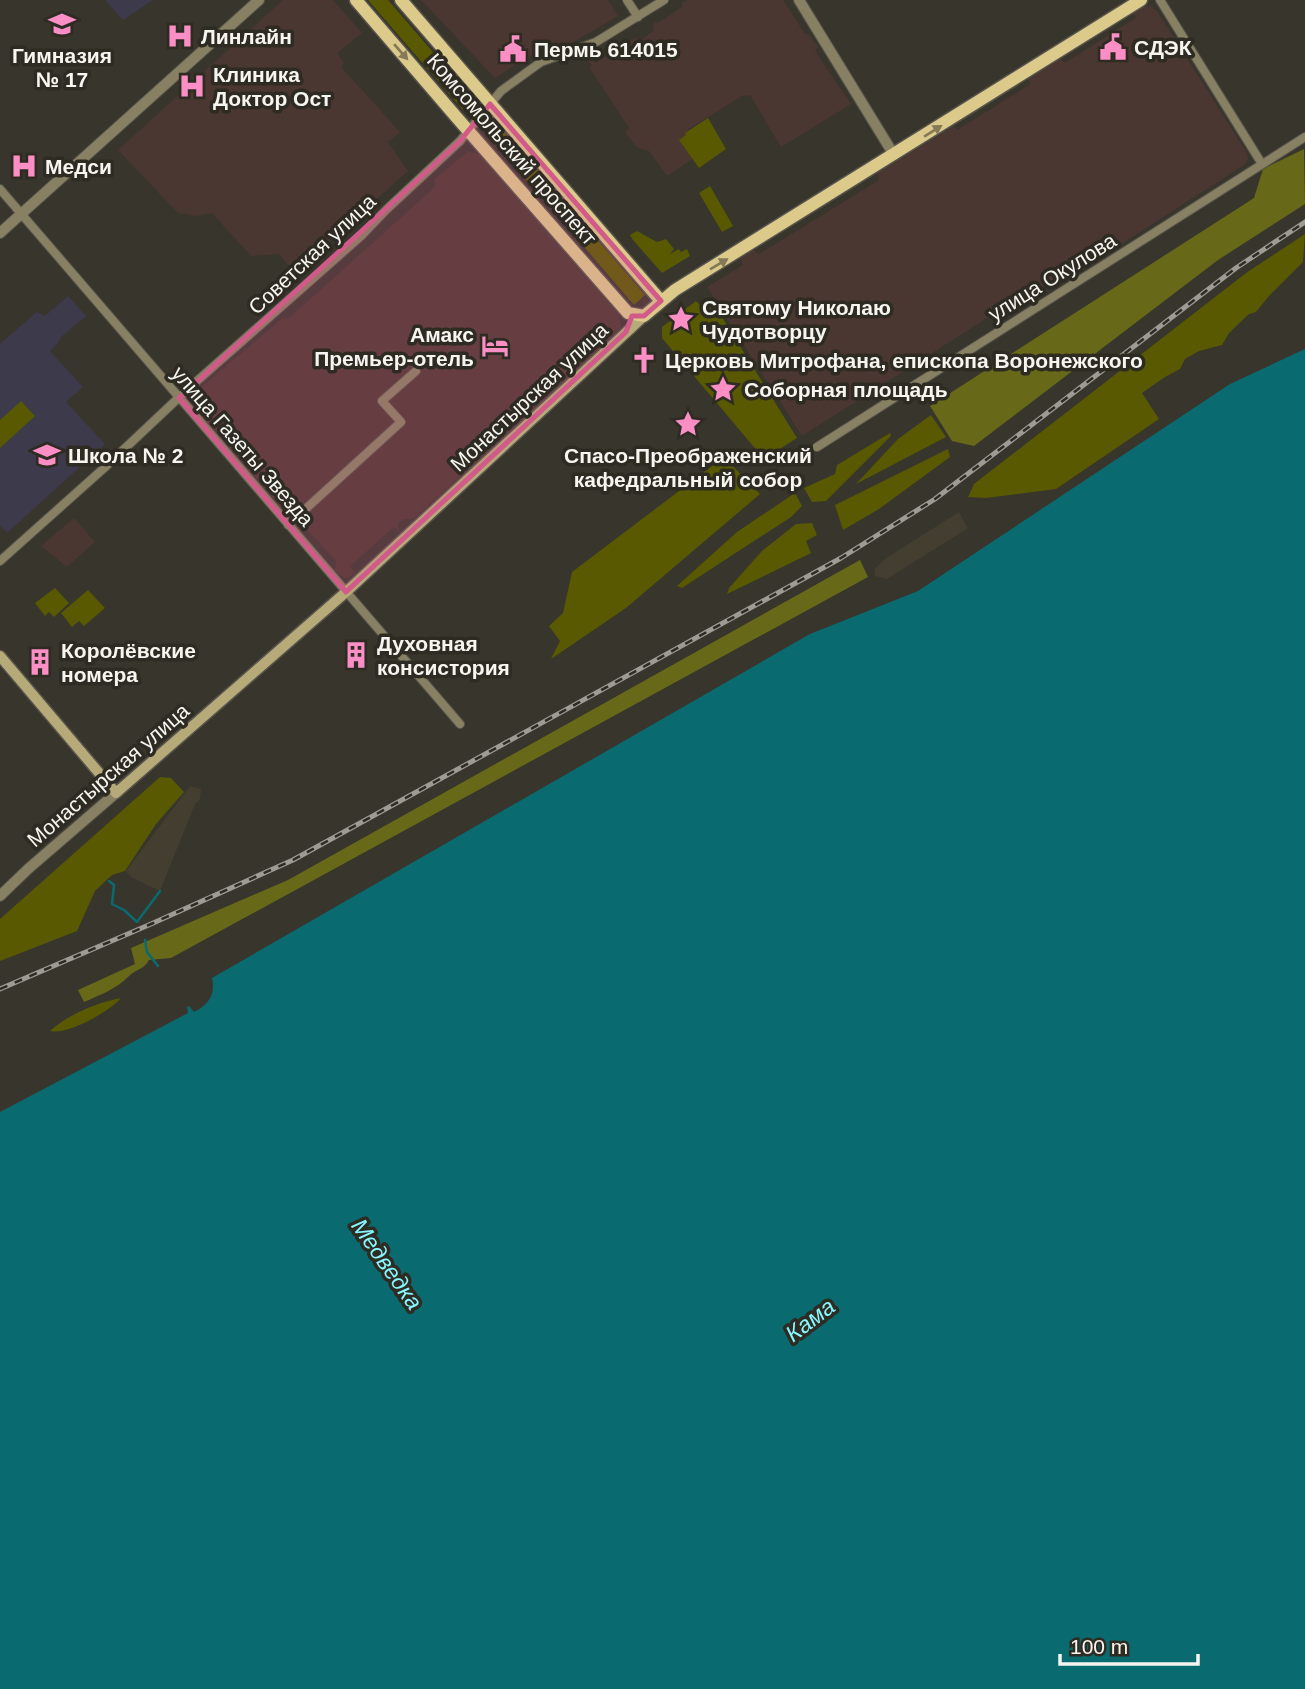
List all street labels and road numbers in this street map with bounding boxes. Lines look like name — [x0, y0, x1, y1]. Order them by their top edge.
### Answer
street label: Комсомольский проспект — [423, 49, 602, 250]
street label: Советская улица — [244, 189, 380, 319]
street label: улица Окулова — [984, 228, 1120, 325]
street label: Монастырская улица — [446, 318, 613, 476]
street label: улица Газеты Звезда — [167, 361, 319, 531]
street label: Монастырская улица — [23, 698, 194, 851]

